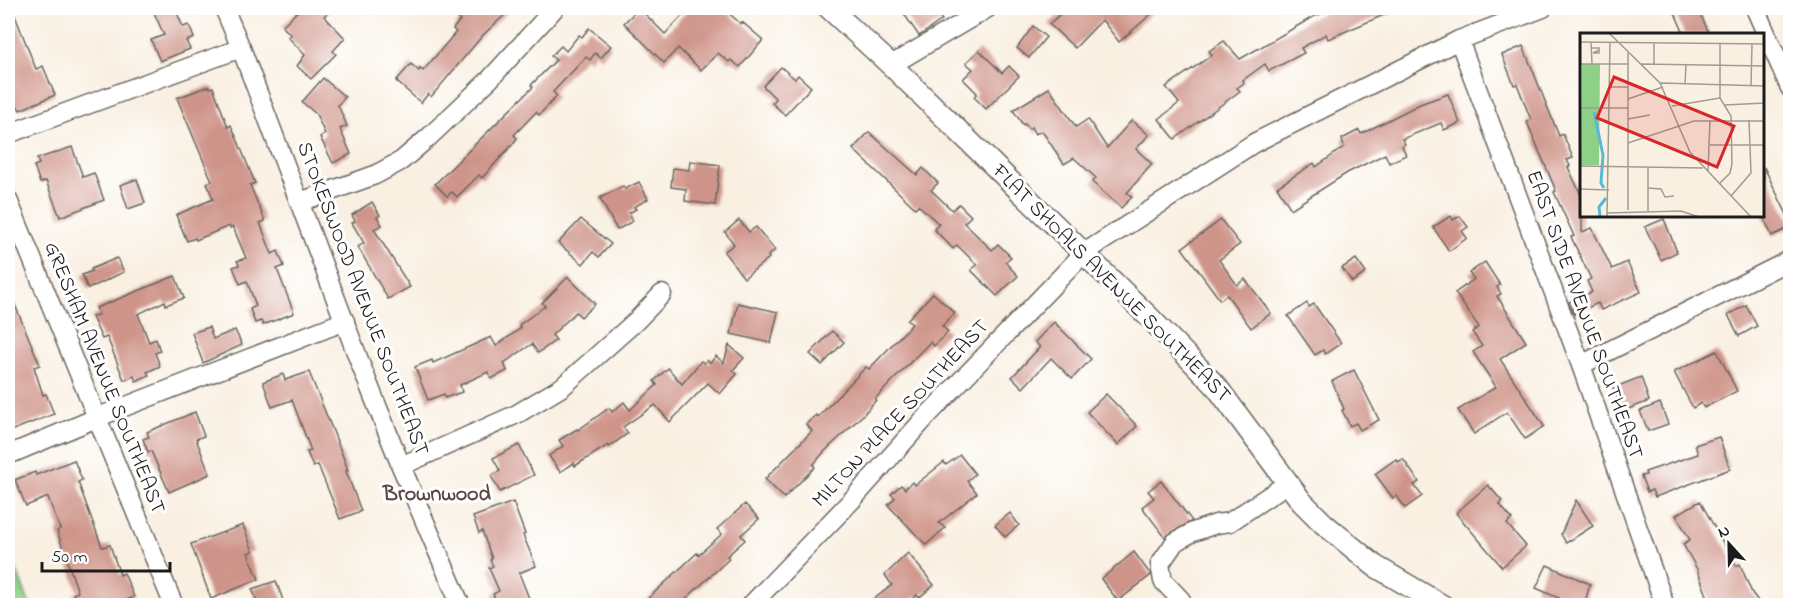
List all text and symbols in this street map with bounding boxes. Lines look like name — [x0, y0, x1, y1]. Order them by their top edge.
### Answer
inset map — [1580, 33, 1765, 218]
street label: STOKESWOOD AVENUE SOUTHEAST — [288, 138, 436, 460]
street label: FLAT SHOALS AVENUE SOUTHEAST — [984, 157, 1237, 410]
street label: EAST SIDE AVENUE SOUTHEAST — [1518, 166, 1650, 464]
street label: GRESHAM AVENUE SOUTHEAST — [36, 237, 172, 519]
street label: MILTON PLACE SOUTHEAST — [806, 313, 996, 515]
district label: Brownwood — [382, 479, 492, 511]
north arrow — [1699, 514, 1759, 574]
text: N — [1715, 519, 1734, 545]
scale bar — [42, 535, 170, 573]
text: 50 m — [51, 545, 88, 571]

